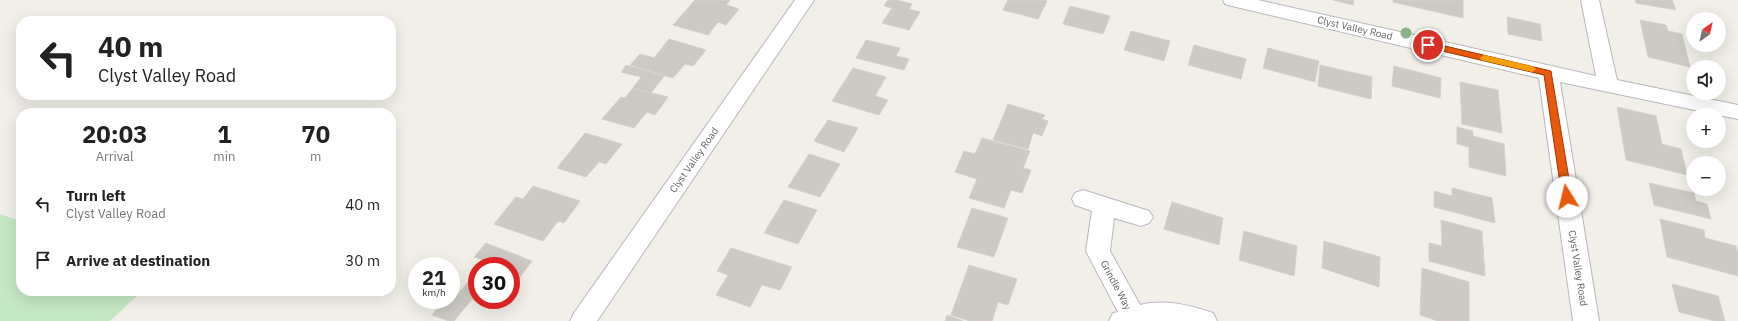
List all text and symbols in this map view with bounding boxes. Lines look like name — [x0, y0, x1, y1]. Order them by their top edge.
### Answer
north arrow — [1686, 12, 1726, 52]
map controls — [1686, 12, 1726, 196]
street label: Clyst Valley Road — [1316, 13, 1394, 43]
text: 40 m — [98, 28, 163, 65]
pin — [1411, 28, 1445, 62]
icon: left — [32, 32, 84, 84]
icon: arrive — [1417, 34, 1439, 56]
button: sound — [1686, 60, 1726, 100]
text: Clyst Valley Road — [98, 64, 236, 87]
button: + — [1686, 108, 1726, 148]
text: 20:03 — [82, 118, 147, 150]
text: 1 — [217, 118, 232, 150]
text: 70 — [301, 118, 330, 150]
street label: Clyst Valley Road — [667, 125, 721, 195]
text: Arrival — [96, 148, 134, 165]
text: min — [213, 148, 235, 165]
text: m — [310, 148, 321, 165]
button: − — [1686, 156, 1726, 196]
position arrow — [1546, 176, 1588, 218]
text: Turn left — [66, 186, 126, 205]
icon: left — [32, 193, 54, 215]
text: 40 m — [345, 195, 380, 214]
text: Clyst Valley Road — [66, 205, 166, 222]
street label: Clyst Valley Road — [1566, 229, 1590, 307]
icon: arrive — [32, 249, 54, 271]
text: Arrive at destination — [66, 251, 210, 270]
text: 30 m — [345, 251, 380, 270]
speed limit sign: 30 — [468, 257, 520, 309]
street label: Grindle Way — [1098, 258, 1134, 312]
text: 21 — [422, 264, 446, 291]
text: km/h — [422, 286, 446, 299]

